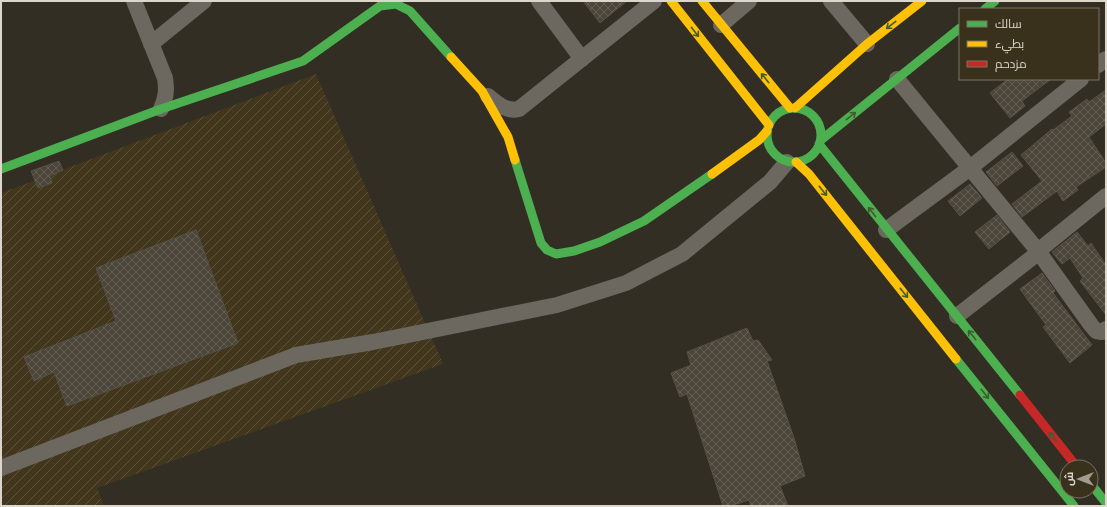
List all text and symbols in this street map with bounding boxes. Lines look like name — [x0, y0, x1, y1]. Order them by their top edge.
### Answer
legend — [959, 8, 1099, 80]
text: سالك — [995, 18, 1022, 30]
one-way arrow — [886, 21, 897, 29]
one-way arrow — [691, 26, 699, 37]
text: بطيء — [995, 38, 1024, 54]
text: مزدحم — [995, 58, 1027, 72]
one-way arrow — [761, 73, 770, 84]
one-way arrow — [846, 111, 857, 120]
one-way arrow — [818, 186, 827, 197]
one-way arrow — [868, 207, 877, 218]
one-way arrow — [899, 287, 908, 298]
one-way arrow — [967, 330, 976, 340]
one-way arrow — [980, 389, 989, 400]
one-way arrow — [1049, 431, 1057, 442]
north arrow — [1059, 459, 1099, 499]
text: ش — [1064, 472, 1076, 486]

